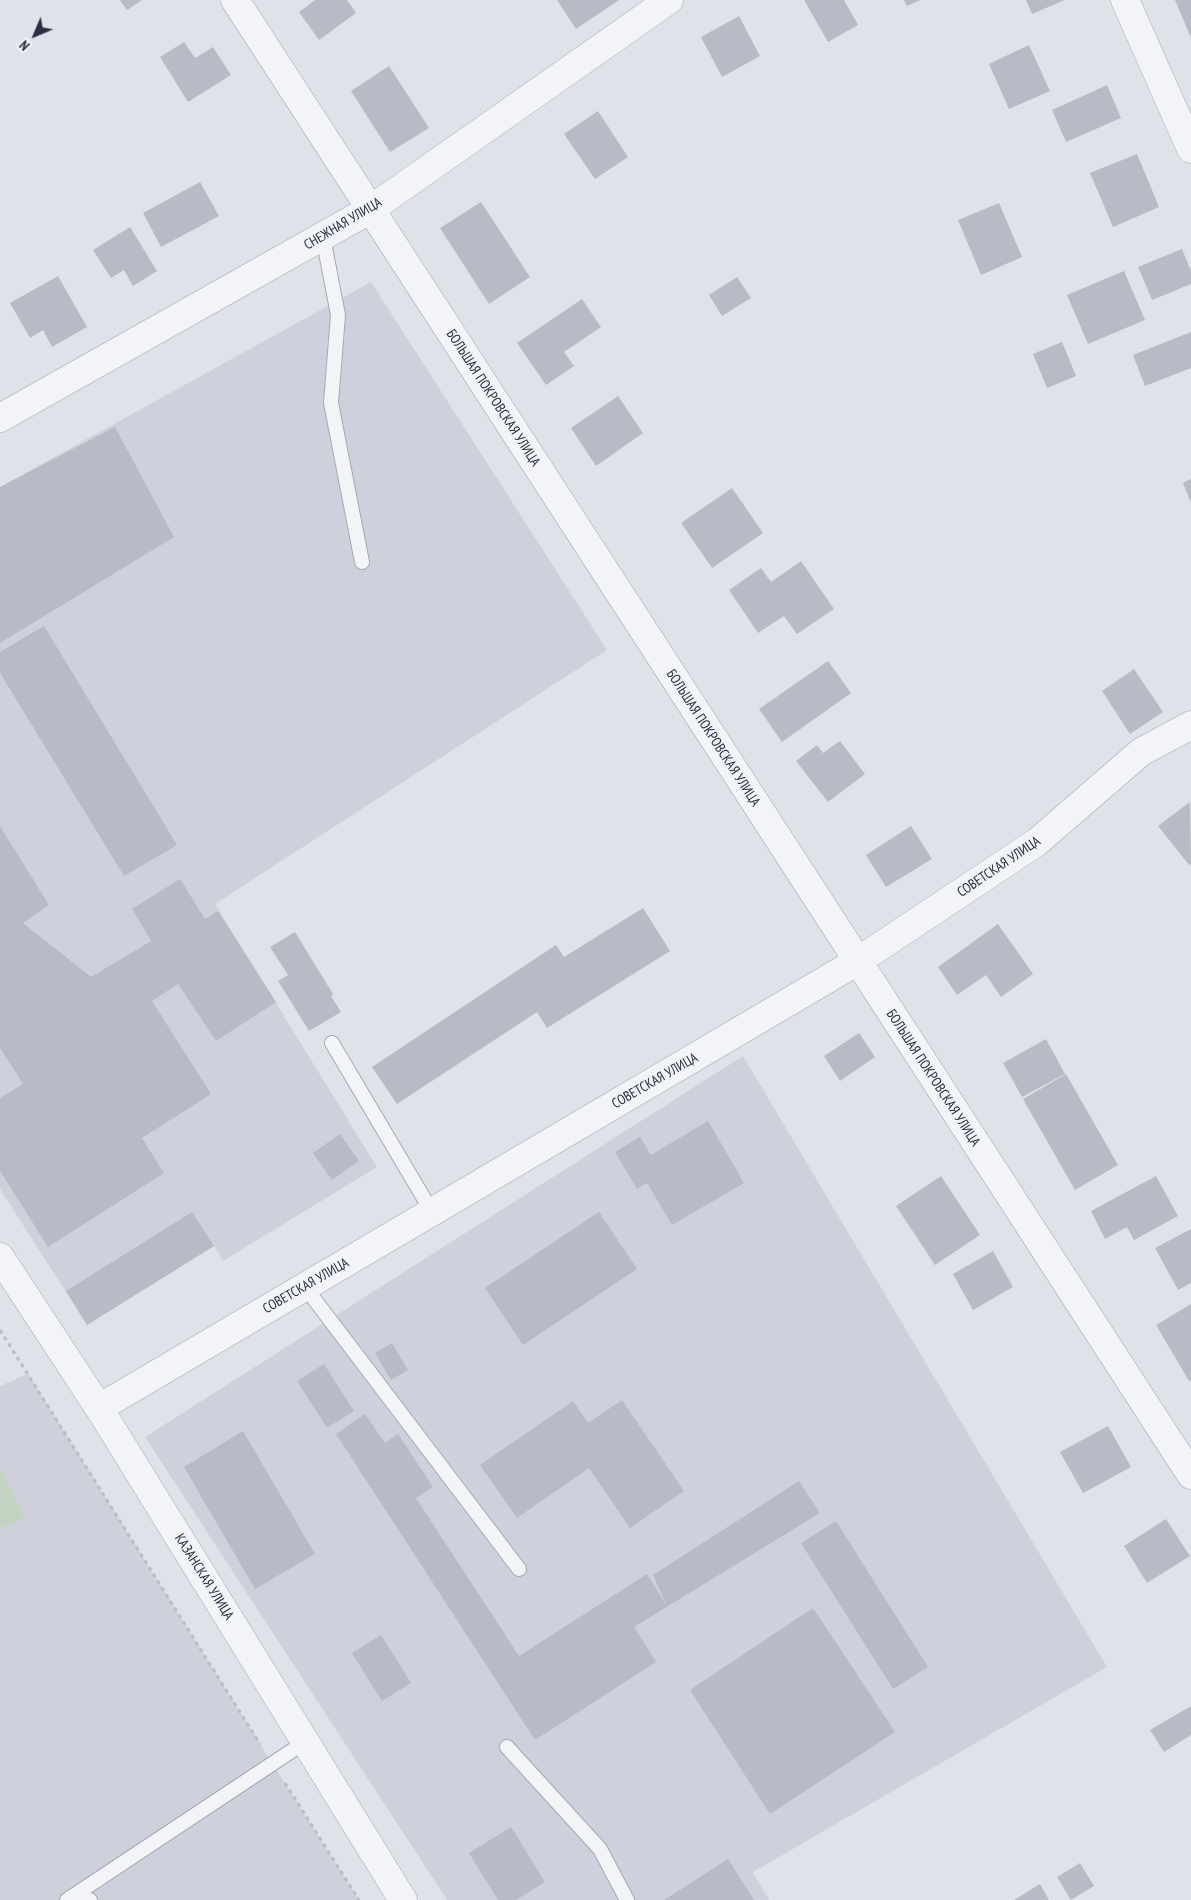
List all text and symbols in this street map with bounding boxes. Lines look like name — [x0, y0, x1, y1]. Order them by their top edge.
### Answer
north arrow — [10, 10, 60, 60]
text: N — [15, 37, 33, 55]
street label: СНЕЖНАЯ УЛИЦА — [301, 194, 385, 254]
street label: БОЛЬШАЯ ПОКРОВСКАЯ УЛИЦА — [442, 326, 544, 470]
street label: БОЛЬШАЯ ПОКРОВСКАЯ УЛИЦА — [662, 666, 764, 810]
street label: СОВЕТСКАЯ УЛИЦА — [954, 833, 1044, 901]
street label: БОЛЬШАЯ ПОКРОВСКАЯ УЛИЦА — [882, 1006, 984, 1150]
street label: СОВЕТСКАЯ УЛИЦА — [609, 1050, 701, 1112]
street label: СОВЕТСКАЯ УЛИЦА — [260, 1255, 352, 1317]
street label: КАЗАНСКАЯ УЛИЦА — [171, 1531, 237, 1623]

